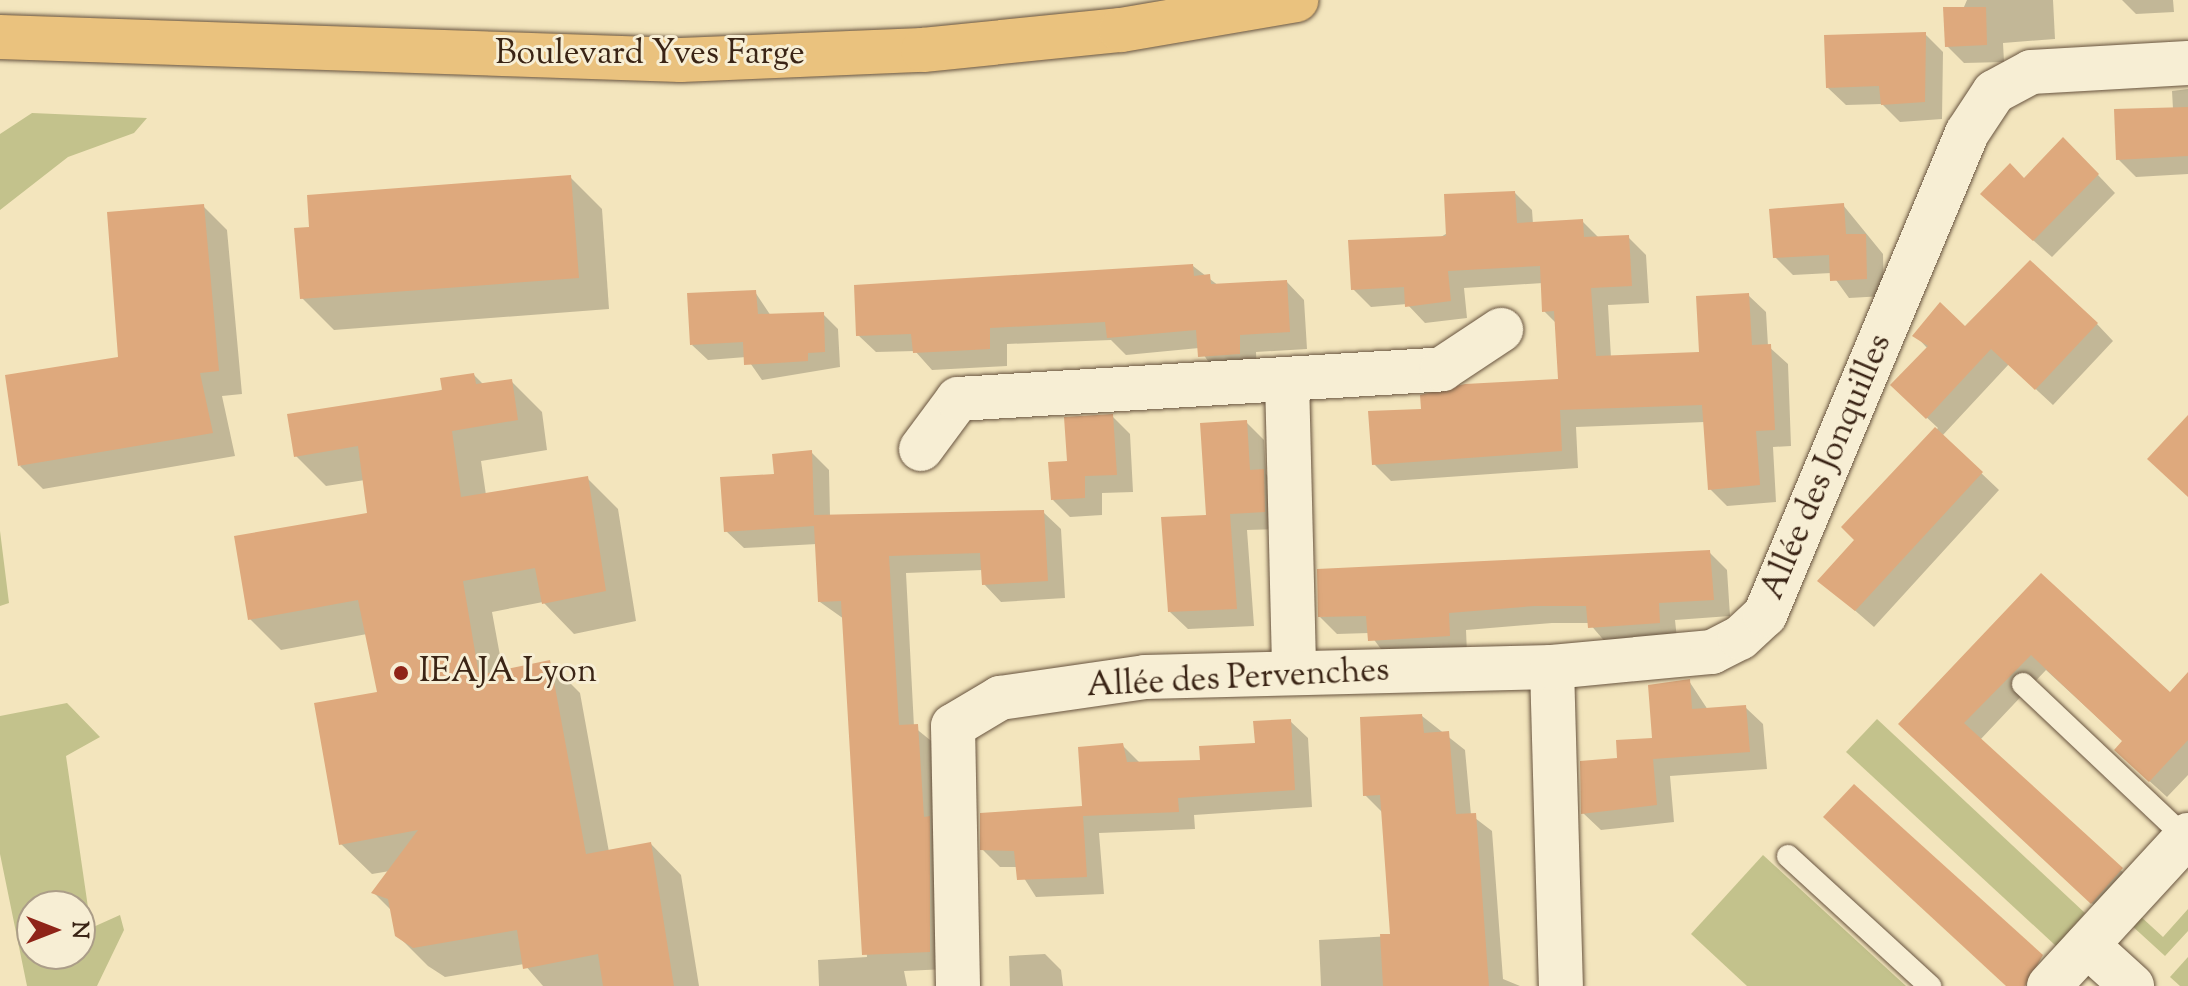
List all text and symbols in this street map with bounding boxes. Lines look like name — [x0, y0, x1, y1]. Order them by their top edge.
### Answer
street label: Boulevard Yves Farge — [495, 35, 805, 75]
street label: Allée des Jonquilles — [1753, 328, 1901, 606]
street label: Allée des Pervenches — [1086, 651, 1390, 707]
place label: IEAJA Lyon — [419, 653, 597, 693]
marker: IEAJA Lyon — [390, 662, 412, 684]
north arrow — [16, 890, 96, 970]
text: N — [62, 921, 94, 939]

